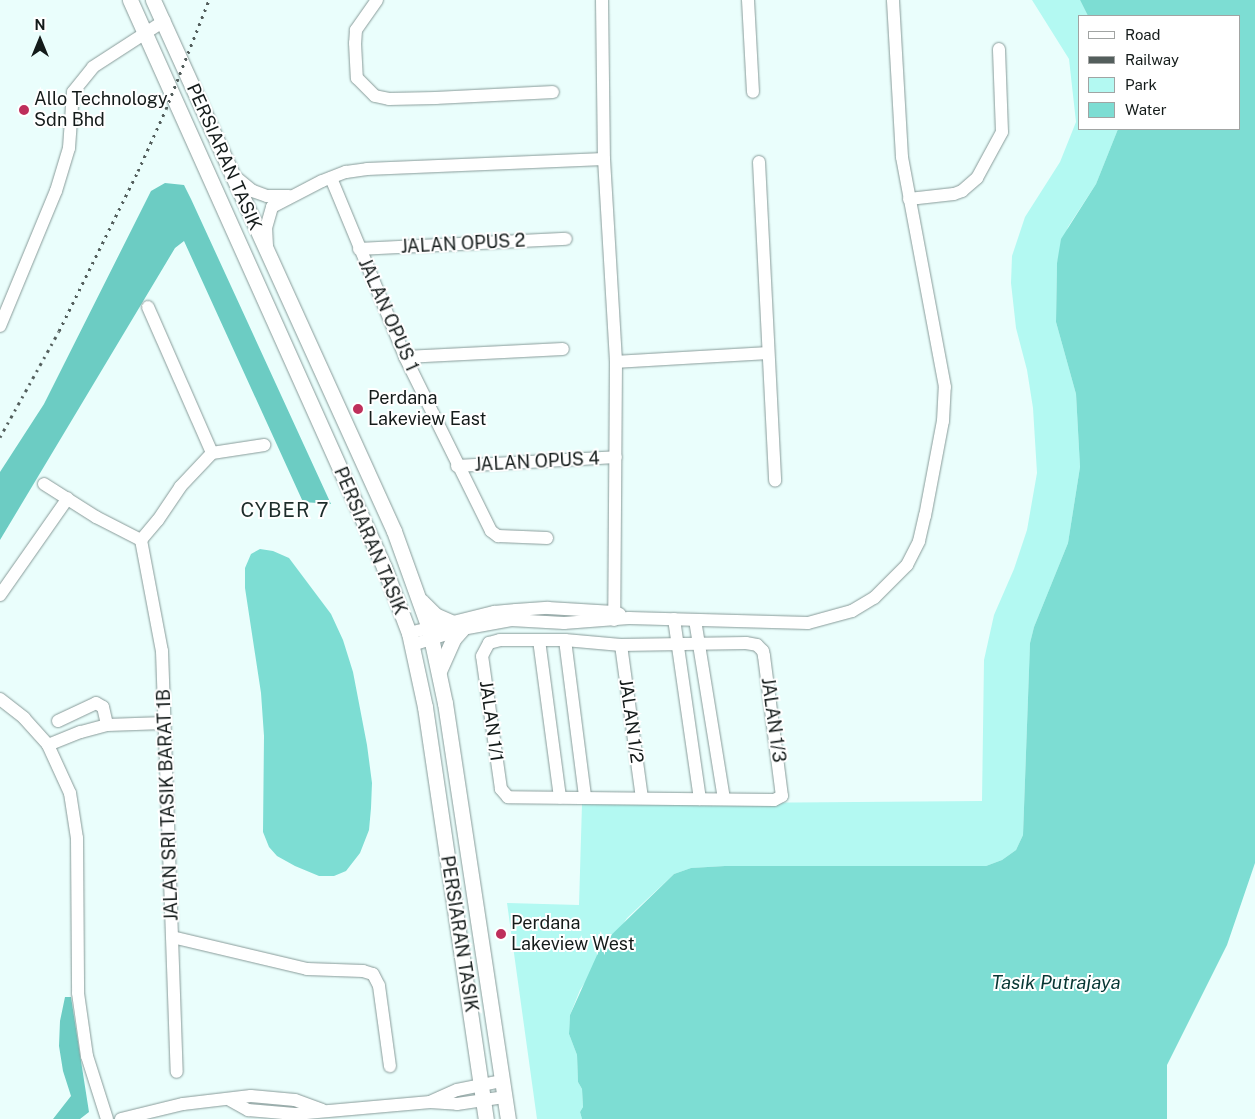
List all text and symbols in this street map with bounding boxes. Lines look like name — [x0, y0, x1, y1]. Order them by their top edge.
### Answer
north arrow — [15, 15, 65, 65]
legend — [1078, 15, 1240, 130]
text: N — [35, 17, 45, 33]
text: Road — [1125, 26, 1161, 43]
text: Railway — [1125, 51, 1179, 68]
text: Park — [1125, 76, 1157, 93]
street label: PERSIARAN TASIK — [182, 80, 266, 234]
place label: Allo Technology Sdn Bhd — [34, 89, 168, 132]
text: Water — [1125, 101, 1167, 118]
marker: Allo Technology Sdn Bhd — [18, 104, 30, 116]
street label: JALAN OPUS 2 — [400, 230, 526, 258]
street label: JALAN OPUS 1 — [353, 255, 423, 375]
place label: Perdana Lakeview East — [368, 388, 487, 430]
marker: Perdana Lakeview East — [352, 403, 364, 415]
street label: JALAN OPUS 4 — [474, 448, 600, 476]
street label: PERSIARAN TASIK — [329, 464, 411, 618]
district label: CYBER 7 — [240, 498, 330, 522]
street label: JALAN 1/3 — [756, 676, 790, 764]
street label: JALAN 1/2 — [614, 677, 648, 765]
street label: JALAN 1/1 — [475, 679, 507, 763]
street label: JALAN SRI TASIK BARAT 1B — [153, 689, 183, 921]
street label: PERSIARAN TASIK — [436, 854, 482, 1014]
place label: Perdana Lakeview West — [511, 913, 635, 956]
marker: Perdana Lakeview West — [495, 928, 507, 940]
water label: Tasik Putrajaya — [991, 972, 1121, 994]

